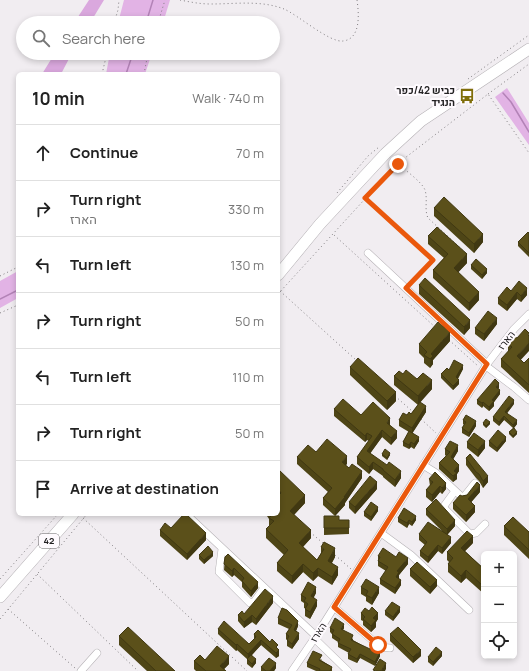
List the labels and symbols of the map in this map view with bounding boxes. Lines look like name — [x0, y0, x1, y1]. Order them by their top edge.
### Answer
place label: כביש 42/כפר הנגיד — [397, 83, 455, 109]
bus stop icon: כביש 42/כפר הנגיד — [458, 87, 476, 105]
route end — [389, 155, 407, 173]
street label: הארז — [494, 327, 518, 352]
road number: 42 — [39, 534, 59, 548]
street label: הארז — [306, 619, 330, 645]
route start — [369, 636, 387, 654]

